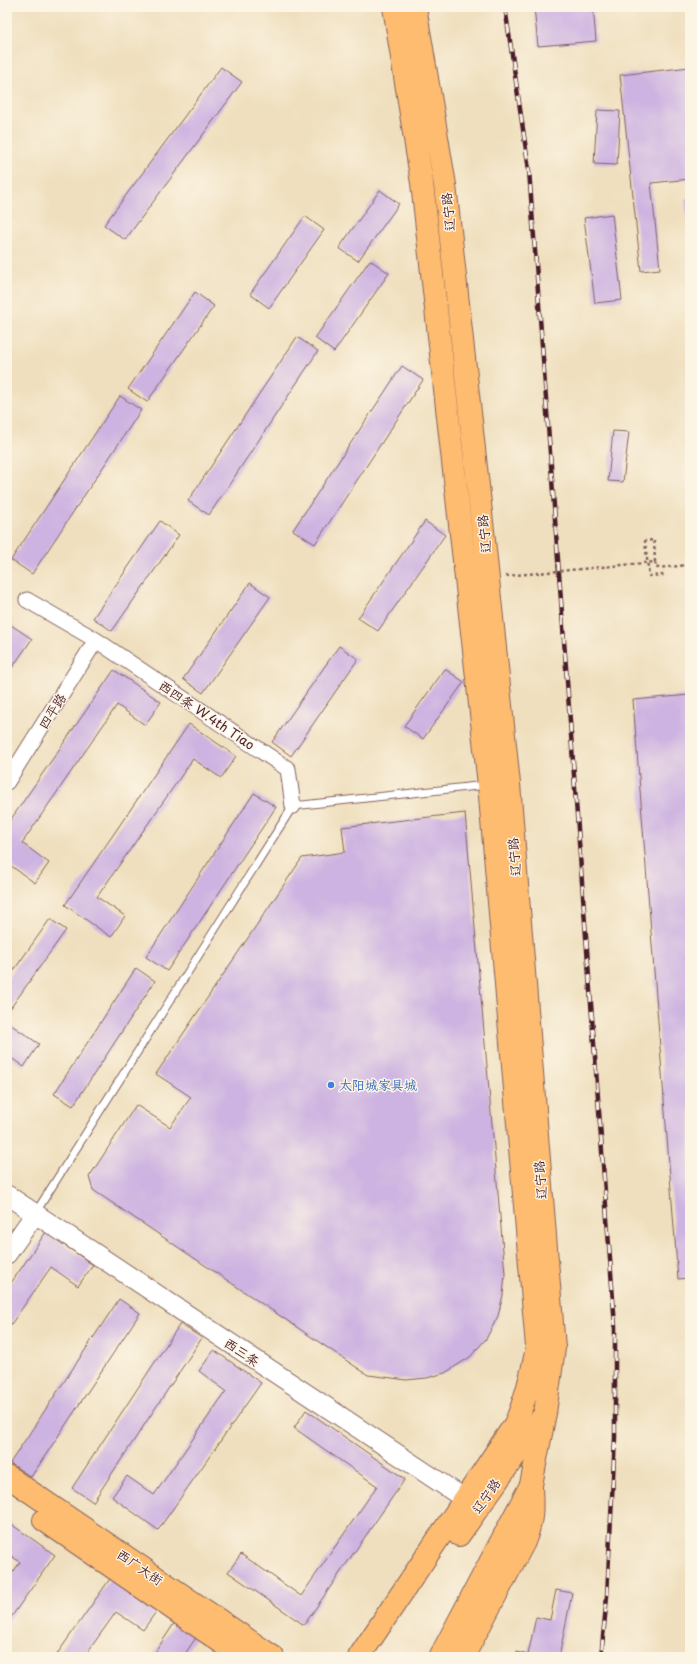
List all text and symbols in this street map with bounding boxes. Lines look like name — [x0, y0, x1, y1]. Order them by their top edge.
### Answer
street label: 辽宁路 — [436, 192, 459, 232]
street label: 辽宁路 — [472, 514, 495, 554]
street label: 西四条 W.4th Tiao — [156, 675, 259, 754]
street label: 四平路 — [33, 689, 70, 732]
street label: 辽宁路 — [502, 837, 525, 877]
place label: 太阳城家具城 — [339, 1075, 417, 1094]
marker: 太阳城家具城 — [326, 1080, 336, 1090]
street label: 辽宁路 — [528, 1160, 551, 1200]
street label: 西三条 — [221, 1333, 264, 1370]
street label: 辽宁路 — [467, 1474, 505, 1517]
street label: 西广大街 — [113, 1544, 167, 1589]

